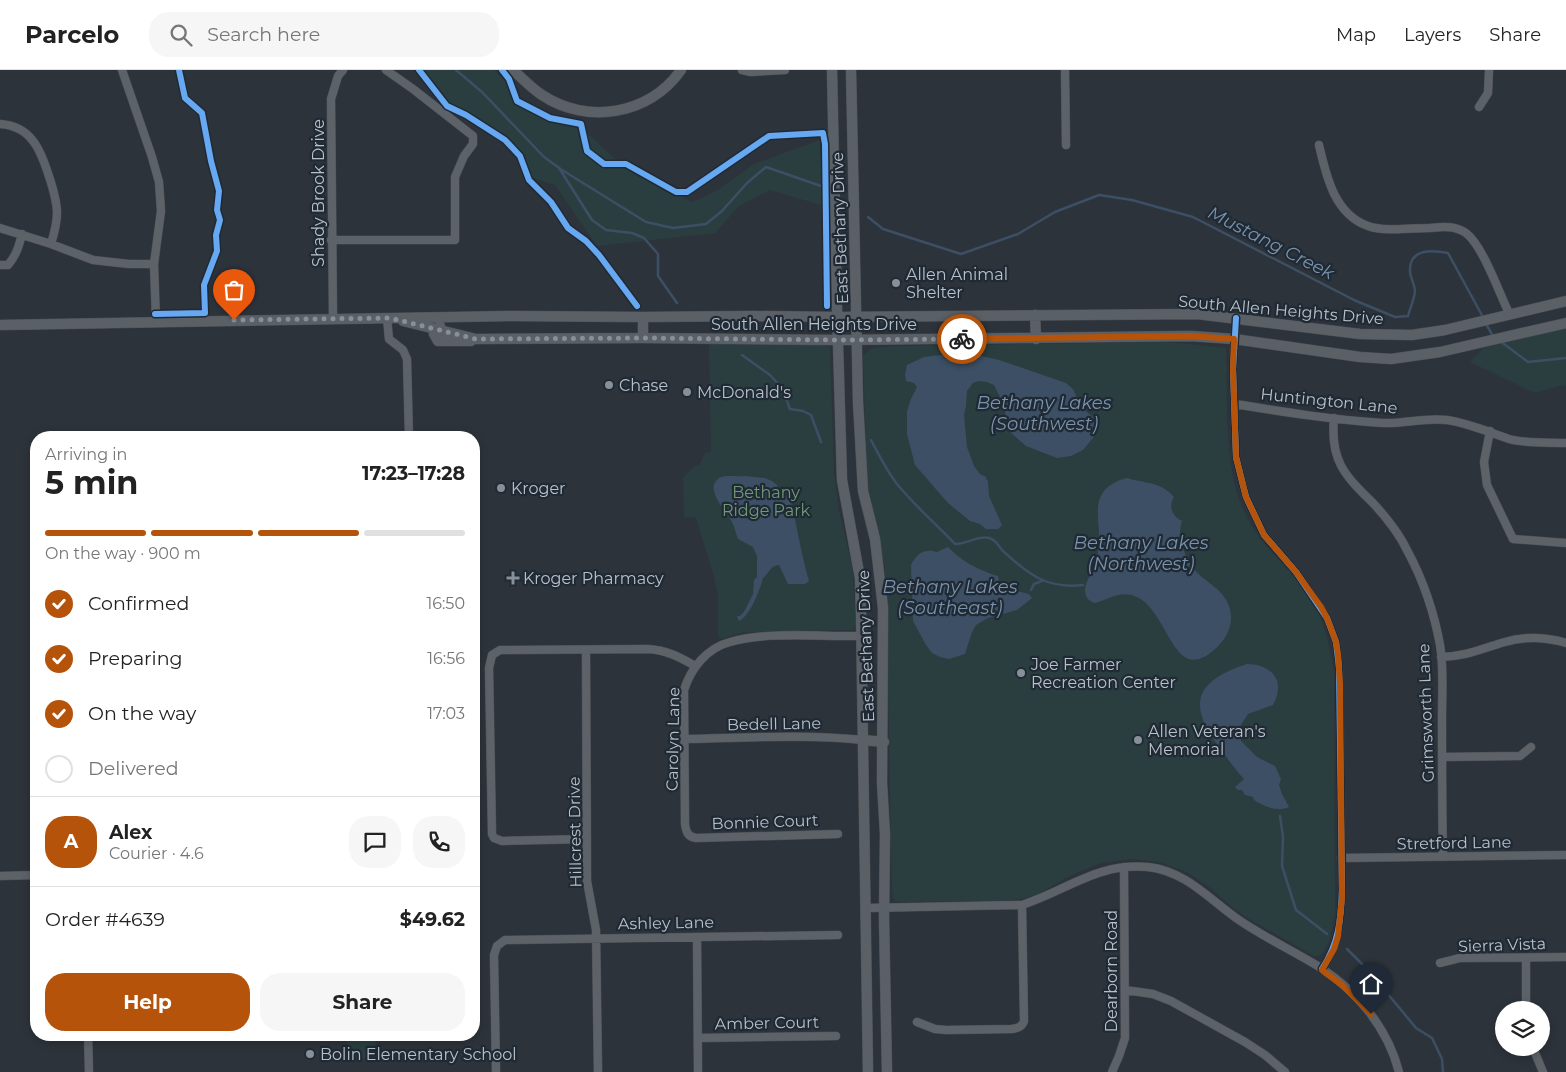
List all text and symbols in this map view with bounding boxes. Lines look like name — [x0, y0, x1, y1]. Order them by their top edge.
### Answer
search box — [149, 12, 499, 57]
text: Parcelo — [25, 20, 119, 49]
icon: search — [167, 21, 195, 49]
text: Search here — [207, 23, 320, 46]
text: Map — [1336, 24, 1376, 46]
text: Layers — [1404, 24, 1461, 46]
text: Share — [1489, 24, 1541, 46]
street label: Shady Brook Drive — [309, 119, 328, 267]
street label: East Bethany Drive — [828, 152, 852, 304]
water label: Mustang Creek — [1204, 202, 1339, 285]
place label: Allen Animal Shelter — [906, 265, 1008, 302]
pin — [213, 269, 255, 320]
icon: bag — [220, 276, 248, 304]
marker: Allen Animal Shelter — [890, 277, 902, 289]
street label: South Allen Heights Drive — [1178, 292, 1384, 328]
courier — [937, 314, 987, 364]
street label: South Allen Heights Drive — [711, 315, 917, 334]
icon: bike — [948, 325, 976, 353]
place label: Chase — [619, 376, 668, 395]
marker: Chase — [603, 379, 615, 391]
place label: McDonald's — [697, 383, 791, 402]
street label: Huntington Lane — [1260, 384, 1398, 418]
marker: McDonald's — [681, 386, 693, 398]
water label: Bethany Lakes (Southwest) — [976, 392, 1112, 435]
text: Arriving in — [45, 445, 127, 464]
text: 17:23–17:28 — [362, 462, 465, 485]
text: 5 min — [45, 463, 138, 502]
place label: Kroger — [511, 479, 566, 498]
marker: Kroger — [495, 482, 507, 494]
park label: Bethany Ridge Park — [722, 483, 810, 520]
water label: Bethany Lakes (Northwest) — [1073, 532, 1209, 575]
text: On the way · 900 m — [45, 544, 201, 563]
place label: Kroger Pharmacy — [523, 569, 664, 588]
street label: East Bethany Drive — [854, 570, 878, 722]
marker: Kroger Pharmacy — [507, 572, 519, 584]
water label: Bethany Lakes (Southeast) — [882, 576, 1018, 619]
icon: check — [45, 590, 73, 618]
text: Confirmed — [88, 592, 189, 615]
text: 16:50 — [426, 594, 465, 613]
street label: Grimsworth Lane — [1414, 643, 1438, 783]
icon: check — [45, 645, 73, 673]
text: Preparing — [88, 647, 183, 670]
text: 16:56 — [427, 649, 465, 668]
place label: Joe Farmer Recreation Center — [1030, 655, 1176, 692]
marker: Joe Farmer Recreation Center — [1015, 667, 1027, 679]
street label: Carolyn Lane — [663, 687, 683, 791]
icon: check — [45, 700, 73, 728]
text: On the way — [88, 702, 196, 725]
text: 17:03 — [427, 704, 465, 723]
street label: Bedell Lane — [727, 714, 821, 734]
place label: Allen Veteran's Memorial — [1148, 722, 1266, 759]
marker: Allen Veteran's Memorial — [1132, 734, 1144, 746]
text: Delivered — [88, 757, 179, 780]
street label: Hillcrest Drive — [565, 776, 585, 888]
street label: Bonnie Court — [711, 811, 819, 833]
button: chat — [349, 816, 401, 868]
button: phone — [413, 816, 465, 868]
text: Alex — [109, 821, 152, 844]
text: A — [64, 830, 78, 853]
street label: Stretford Lane — [1397, 833, 1511, 853]
text: Courier · 4.6 — [109, 844, 204, 863]
text: Order #4639 — [45, 908, 165, 931]
text: $49.62 — [400, 908, 465, 931]
street label: Dearborn Road — [1102, 910, 1121, 1032]
street label: Ashley Lane — [618, 913, 714, 933]
street label: Sierra Vista — [1458, 934, 1546, 956]
pin — [1350, 963, 1392, 1014]
icon: home — [1357, 970, 1385, 998]
button: Help — [45, 973, 250, 1031]
button: Share — [260, 973, 465, 1031]
map controls — [1495, 1001, 1550, 1056]
button: layers — [1495, 1001, 1550, 1056]
street label: Amber Court — [715, 1013, 820, 1033]
place label: Bolin Elementary School — [320, 1045, 517, 1064]
marker: Bolin Elementary School — [304, 1048, 316, 1060]

